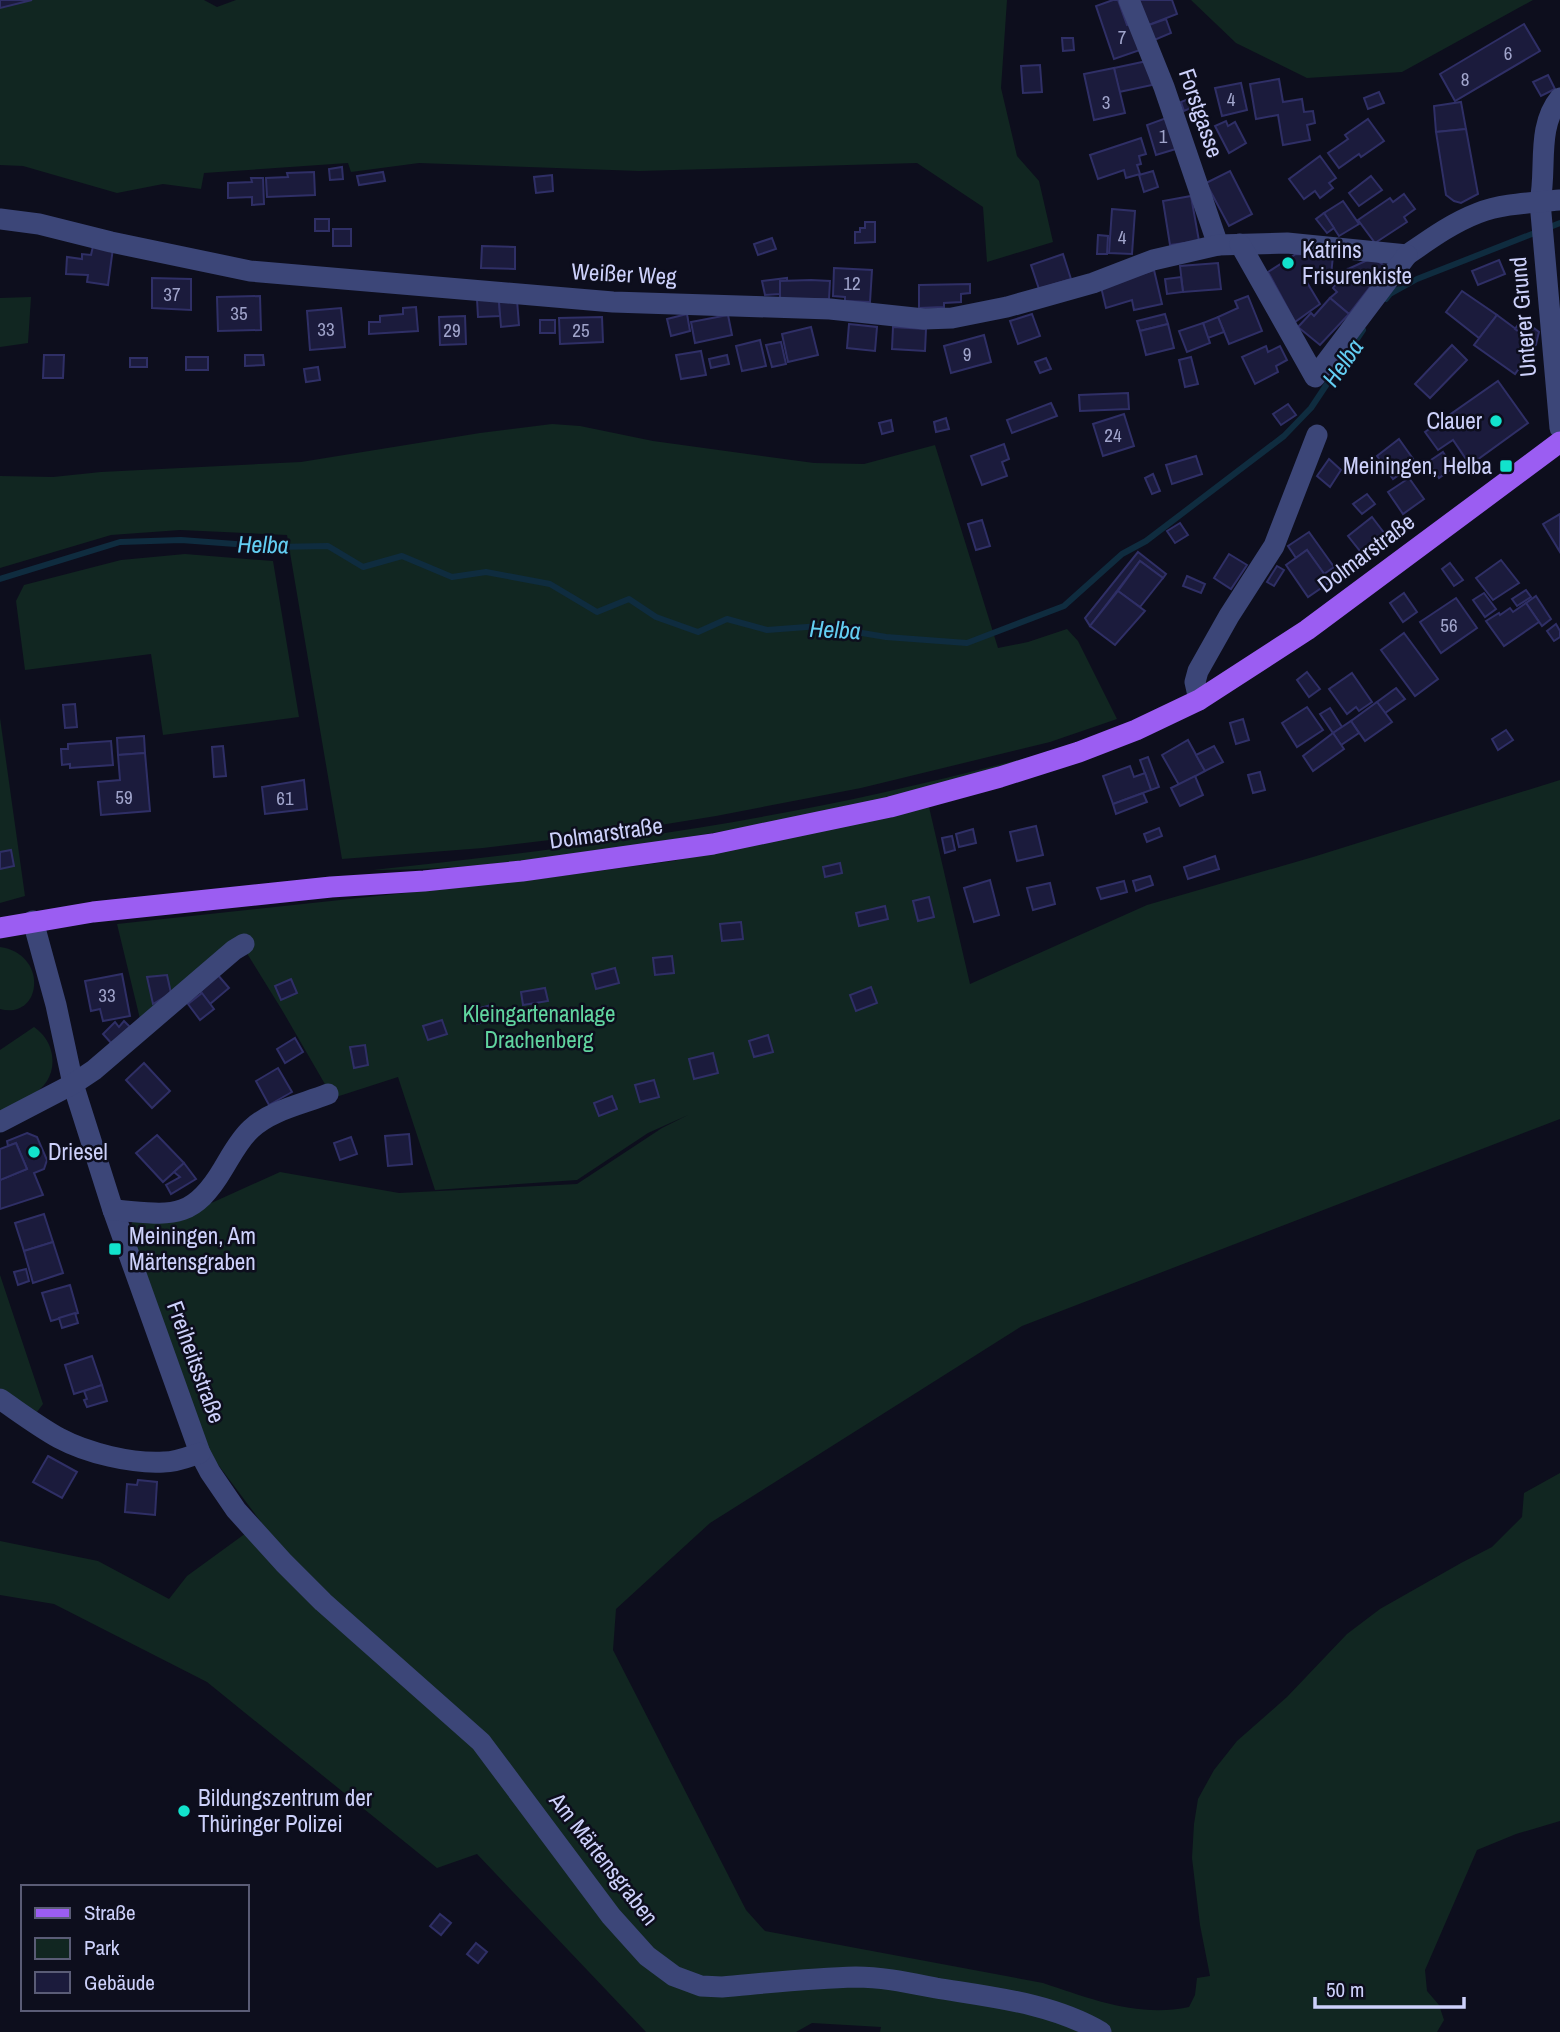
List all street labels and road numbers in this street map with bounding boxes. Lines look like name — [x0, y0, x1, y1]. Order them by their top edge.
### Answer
street label: Forstgasse — [1172, 64, 1231, 162]
street label: Weißer Weg — [571, 255, 678, 292]
street label: Unterer Grund — [1502, 256, 1543, 378]
street label: Dolmarstraße — [1311, 506, 1421, 599]
street label: Dolmarstraße — [547, 809, 665, 856]
street label: Freiheitsstraße — [160, 1296, 233, 1427]
street label: Am Märtensgraben — [542, 1785, 666, 1931]

